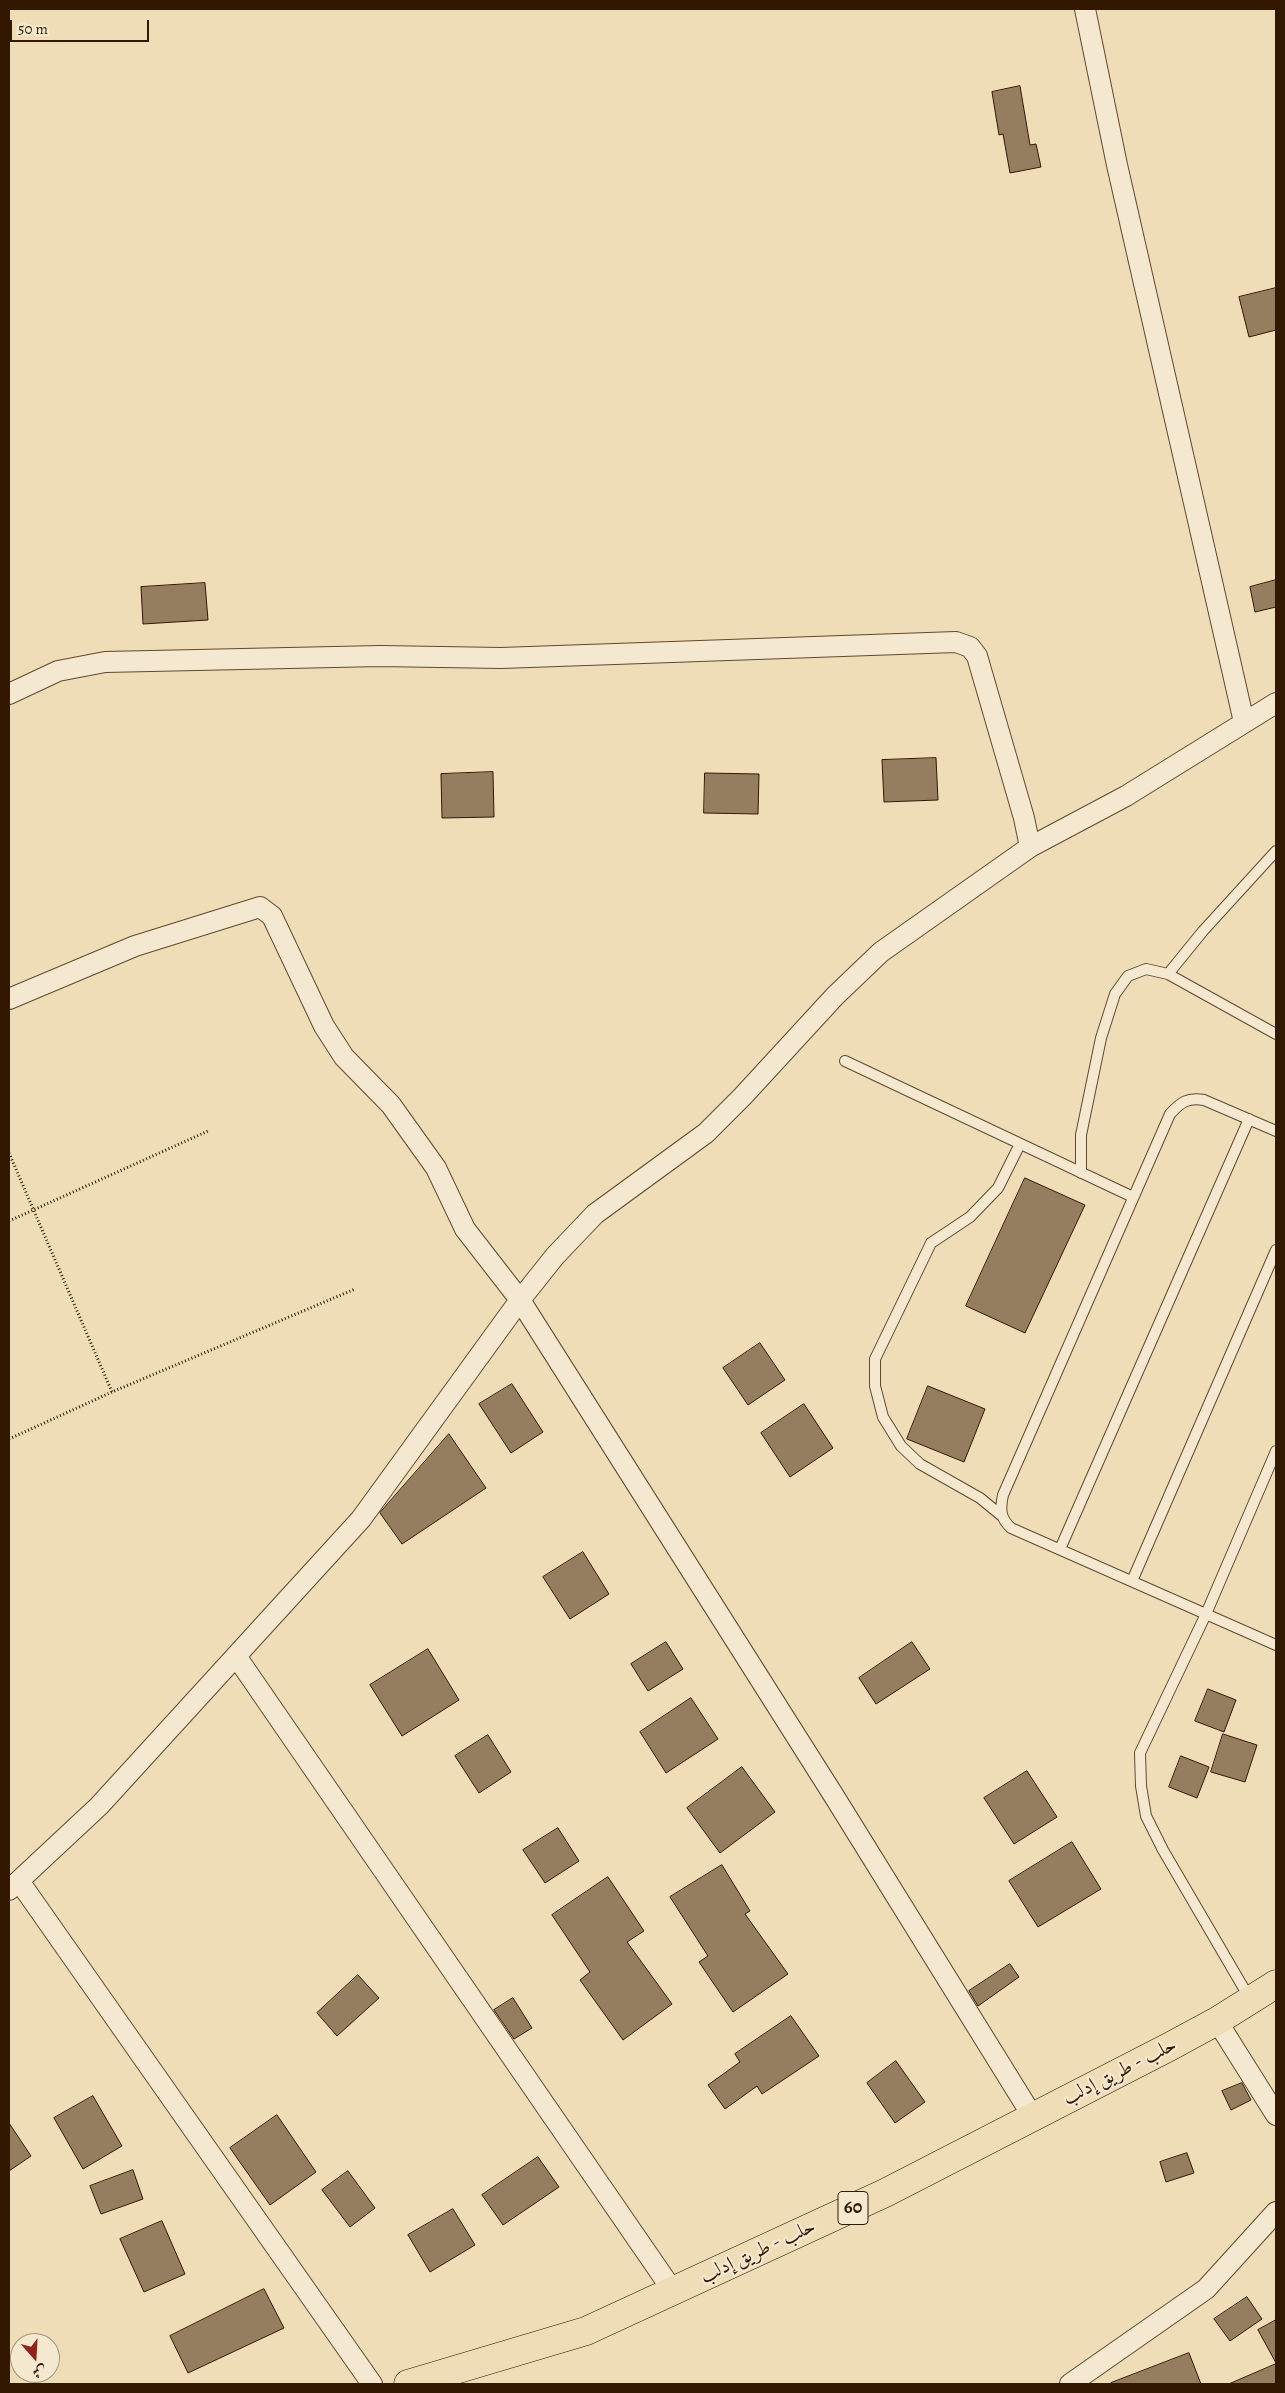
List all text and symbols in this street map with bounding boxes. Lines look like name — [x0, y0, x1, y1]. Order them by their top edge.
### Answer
scale bar — [12, 10, 151, 42]
text: 50 m — [18, 19, 48, 39]
street label: حلب - طريق إدلب — [1059, 2033, 1181, 2111]
road number: 60 — [838, 2192, 868, 2224]
street label: حلب - طريق إدلب — [697, 2215, 819, 2289]
north arrow — [10, 2333, 60, 2383]
text: ش — [30, 2360, 49, 2383]

